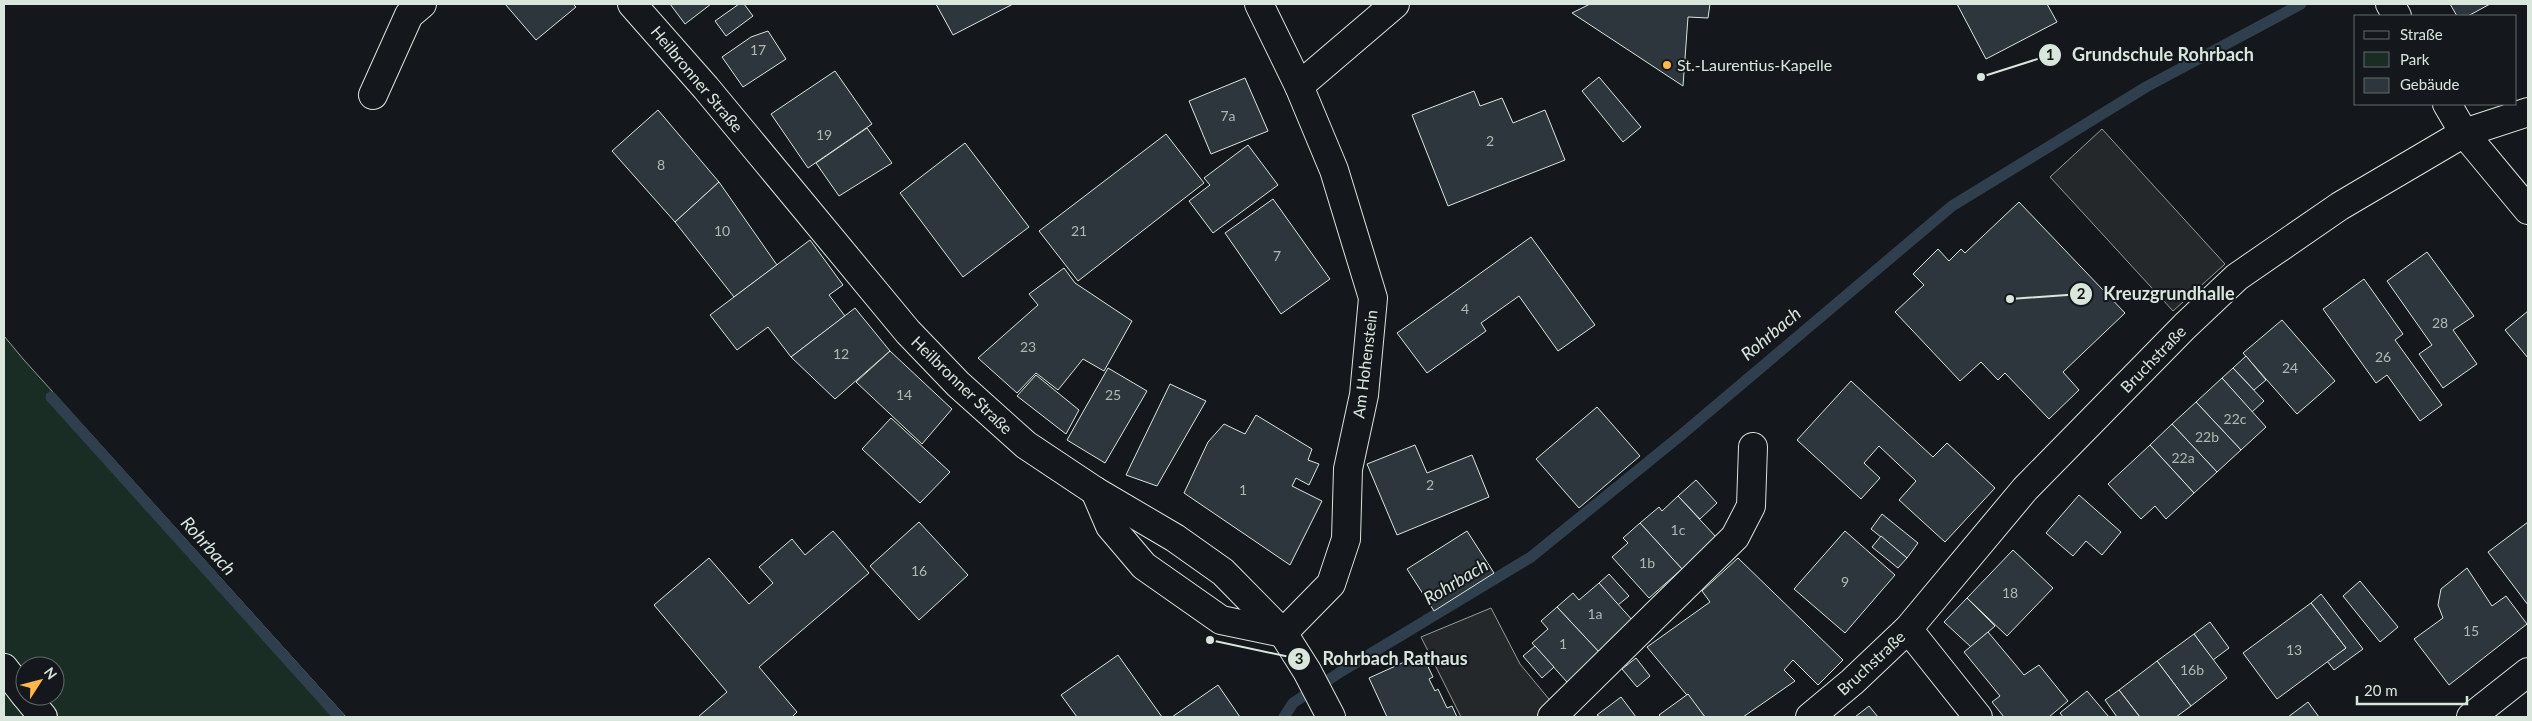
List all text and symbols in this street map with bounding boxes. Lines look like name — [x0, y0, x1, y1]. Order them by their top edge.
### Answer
legend — [2354, 15, 2517, 105]
street label: Heilbronner Straße — [647, 22, 747, 136]
text: Straße — [2400, 25, 2443, 43]
callout: Grundschule Rohrbach — [2037, 38, 2264, 71]
house number: 17 — [750, 41, 766, 58]
text: Grundschule Rohrbach — [2072, 43, 2254, 65]
text: 1 — [2046, 45, 2054, 63]
text: Park — [2400, 50, 2430, 68]
place label: St.-Laurentius-Kapelle — [1677, 55, 1832, 74]
marker: St.-Laurentius-Kapelle — [1661, 59, 1673, 71]
text: Gebäude — [2400, 75, 2459, 93]
house number: 7a — [1220, 107, 1236, 124]
house number: 19 — [816, 126, 832, 143]
house number: 2 — [1486, 132, 1494, 149]
house number: 8 — [657, 156, 665, 173]
house number: 10 — [714, 222, 730, 239]
house number: 21 — [1071, 222, 1087, 239]
house number: 7 — [1273, 247, 1281, 264]
callout: Kreuzgrundhalle — [2068, 278, 2245, 311]
text: Kreuzgrundhalle — [2103, 282, 2235, 304]
text: 2 — [2077, 284, 2086, 302]
house number: 4 — [1461, 300, 1469, 317]
water label: Rohrbach — [1736, 302, 1805, 365]
street label: Am Hohenstein — [1348, 309, 1381, 419]
house number: 28 — [2432, 314, 2448, 331]
street label: Bruchstraße — [2116, 321, 2189, 396]
street label: Heilbronner Straße — [908, 332, 1017, 438]
house number: 23 — [1020, 338, 1036, 355]
house number: 12 — [833, 345, 849, 362]
house number: 26 — [2375, 348, 2391, 365]
house number: 24 — [2282, 359, 2298, 376]
house number: 14 — [896, 386, 912, 403]
house number: 25 — [1105, 386, 1121, 403]
house number: 22c — [2224, 410, 2247, 427]
house number: 22b — [2195, 428, 2219, 445]
house number: 22a — [2171, 449, 2195, 466]
house number: 2 — [1426, 476, 1434, 493]
house number: 1 — [1239, 481, 1247, 498]
water label: Rohrbach — [177, 511, 241, 579]
house number: 1c — [1671, 521, 1686, 538]
water label: Rohrbach — [1419, 553, 1492, 609]
house number: 1b — [1639, 554, 1655, 571]
house number: 16 — [911, 562, 927, 579]
house number: 9 — [1841, 573, 1849, 590]
house number: 18 — [2002, 584, 2018, 601]
house number: 1a — [1587, 605, 1603, 622]
house number: 15 — [2463, 622, 2479, 639]
street label: Bruchstraße — [1833, 627, 1908, 699]
house number: 1 — [1559, 635, 1567, 652]
house number: 13 — [2286, 641, 2302, 658]
callout: Rohrbach Rathaus — [1287, 642, 1477, 675]
text: Rohrbach Rathaus — [1322, 647, 1468, 669]
text: 3 — [1295, 649, 1303, 667]
north arrow — [15, 656, 65, 706]
house number: 16b — [2180, 661, 2204, 678]
text: N — [41, 664, 61, 682]
scale bar — [2357, 674, 2467, 706]
text: 20 m — [2364, 681, 2398, 699]

